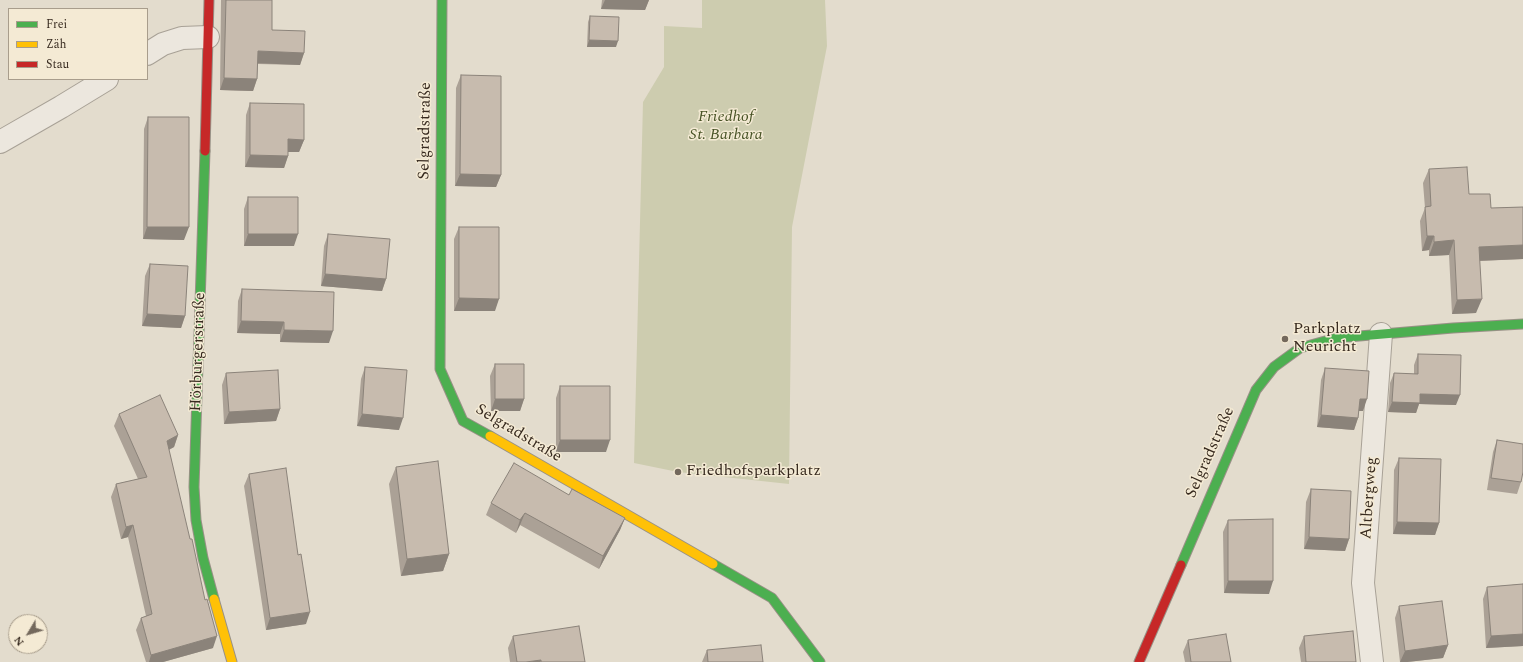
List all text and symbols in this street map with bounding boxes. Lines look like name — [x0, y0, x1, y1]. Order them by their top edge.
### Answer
legend — [8, 8, 148, 80]
text: Frei — [46, 15, 67, 34]
text: Zäh — [46, 35, 67, 54]
text: Stau — [46, 55, 69, 74]
street label: Selgradstraße — [416, 82, 436, 180]
park label: Friedhof St. Barbara — [689, 108, 763, 146]
street label: Hörburgerstraße — [187, 292, 211, 412]
place label: Parkplatz Neuricht — [1293, 320, 1361, 358]
marker: Parkplatz Neuricht — [1280, 334, 1290, 344]
street label: Selgradstraße — [471, 401, 565, 467]
street label: Selgradstraße — [1182, 405, 1240, 501]
street label: Altbergweg — [1358, 456, 1382, 540]
place label: Friedhofsparkplatz — [686, 462, 821, 482]
marker: Friedhofsparkplatz — [673, 467, 683, 477]
north arrow — [8, 614, 48, 654]
text: N — [9, 632, 28, 650]

